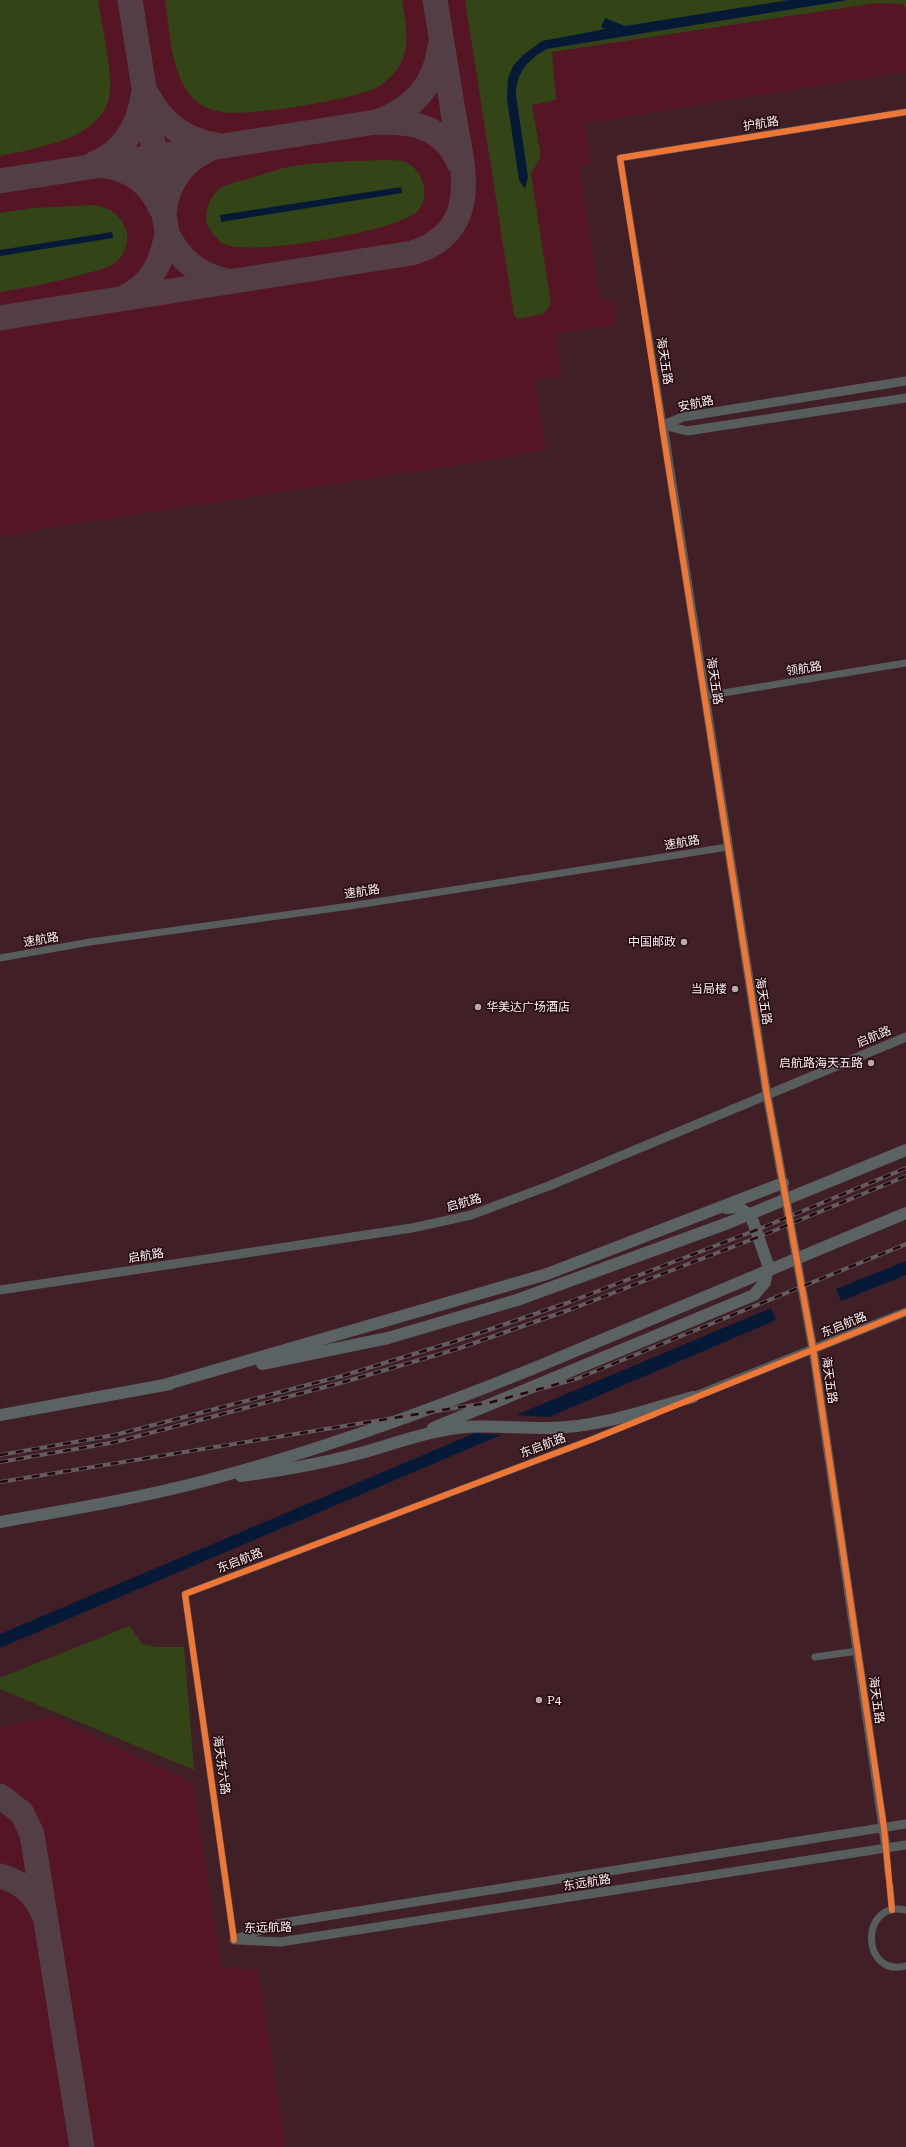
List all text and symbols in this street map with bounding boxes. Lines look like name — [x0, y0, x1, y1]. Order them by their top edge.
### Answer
street label: 护航路 — [742, 114, 780, 134]
street label: 海天五路 — [653, 336, 675, 386]
street label: 安航路 — [677, 393, 715, 415]
street label: 海天五路 — [703, 656, 725, 706]
street label: 领航路 — [785, 659, 823, 679]
street label: 速航路 — [663, 833, 701, 853]
street label: 速航路 — [343, 882, 381, 902]
street label: 速航路 — [22, 930, 60, 950]
place label: 中国邮政 — [628, 935, 676, 949]
marker: 中国邮政 — [679, 937, 689, 947]
street label: 海天五路 — [752, 976, 774, 1026]
place label: 当局楼 — [691, 982, 727, 996]
marker: 当局楼 — [730, 984, 740, 994]
place label: 华美达广场酒店 — [486, 1000, 570, 1014]
marker: 华美达广场酒店 — [473, 1002, 483, 1012]
street label: 启航路 — [855, 1023, 893, 1051]
place label: 启航路海天五路 — [779, 1056, 863, 1070]
marker: 启航路海天五路 — [866, 1058, 876, 1068]
street label: 启航路 — [445, 1191, 483, 1215]
street label: 启航路 — [127, 1246, 165, 1266]
street label: 东启航路 — [819, 1309, 869, 1341]
street label: 海天五路 — [819, 1355, 839, 1405]
street label: 东启航路 — [518, 1431, 568, 1461]
street label: 东启航路 — [215, 1546, 265, 1576]
street label: 海天五路 — [866, 1675, 886, 1725]
place label: P4 — [547, 1693, 561, 1707]
marker: P4 — [534, 1695, 544, 1705]
street label: 海天东六路 — [210, 1734, 232, 1796]
street label: 东远航路 — [562, 1872, 612, 1894]
street label: 东远航路 — [244, 1920, 292, 1936]

